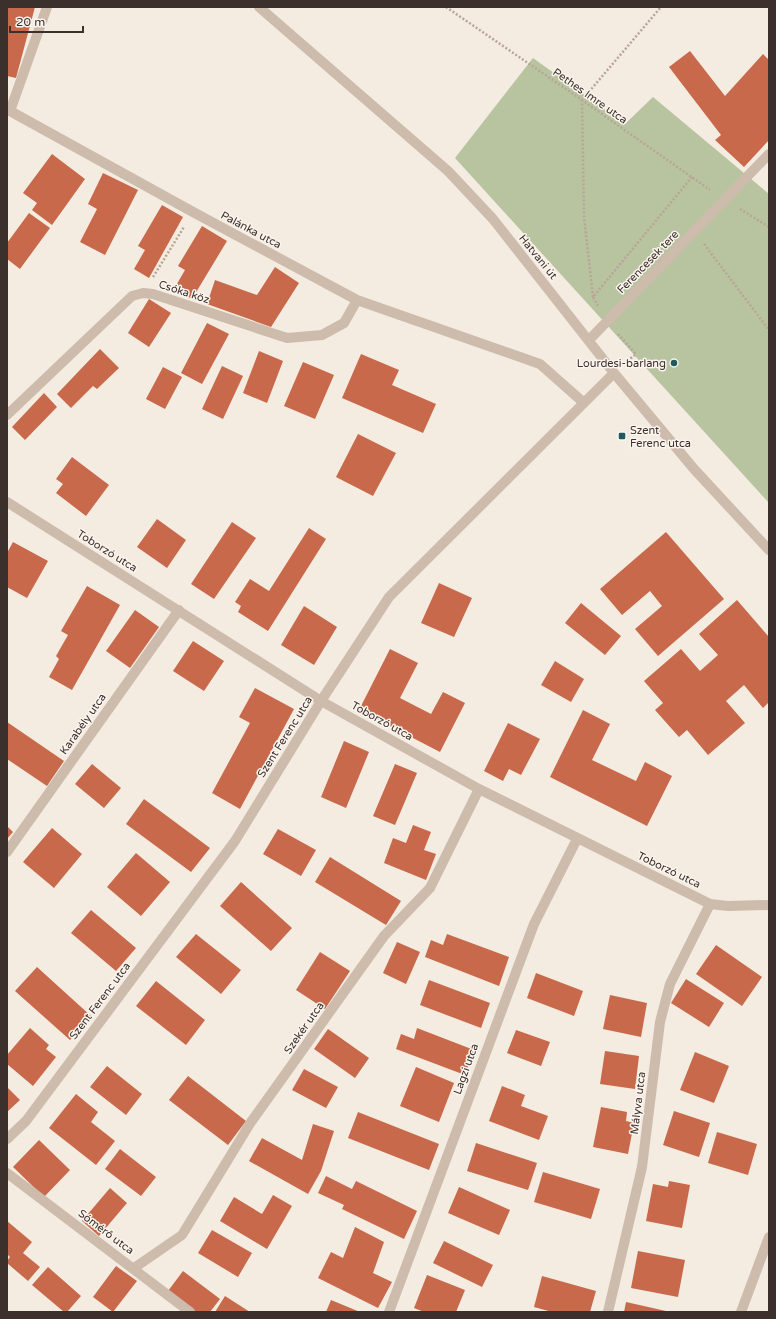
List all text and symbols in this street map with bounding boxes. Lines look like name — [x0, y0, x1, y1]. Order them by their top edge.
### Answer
scale bar — [10, 8, 83, 34]
text: 20 m — [16, 15, 45, 29]
street label: Pethes Imre utca — [550, 65, 630, 127]
street label: Palánka utca — [218, 209, 284, 251]
street label: Ferencesek tere — [615, 228, 681, 296]
street label: Hatvani út — [516, 232, 560, 282]
street label: Csóka köz — [157, 278, 211, 306]
place label: Lourdesi-barlang — [577, 357, 666, 370]
marker: Lourdesi-barlang — [669, 358, 679, 368]
place label: Szent Ferenc utca — [630, 424, 691, 450]
marker: Szent Ferenc utca — [617, 431, 627, 441]
street label: Toborzó utca — [75, 527, 139, 575]
street label: Karabély utca — [57, 691, 109, 757]
street label: Szent Ferenc utca — [255, 694, 315, 780]
street label: Toborzó utca — [349, 699, 415, 743]
street label: Toborzó utca — [635, 849, 703, 891]
street label: Szent Ferenc utca — [67, 960, 133, 1042]
street label: Szekér utca — [281, 999, 327, 1057]
street label: Lagzi utca — [451, 1042, 481, 1096]
street label: Mályva utca — [628, 1071, 648, 1135]
street label: Sómérő utca — [76, 1207, 136, 1257]

